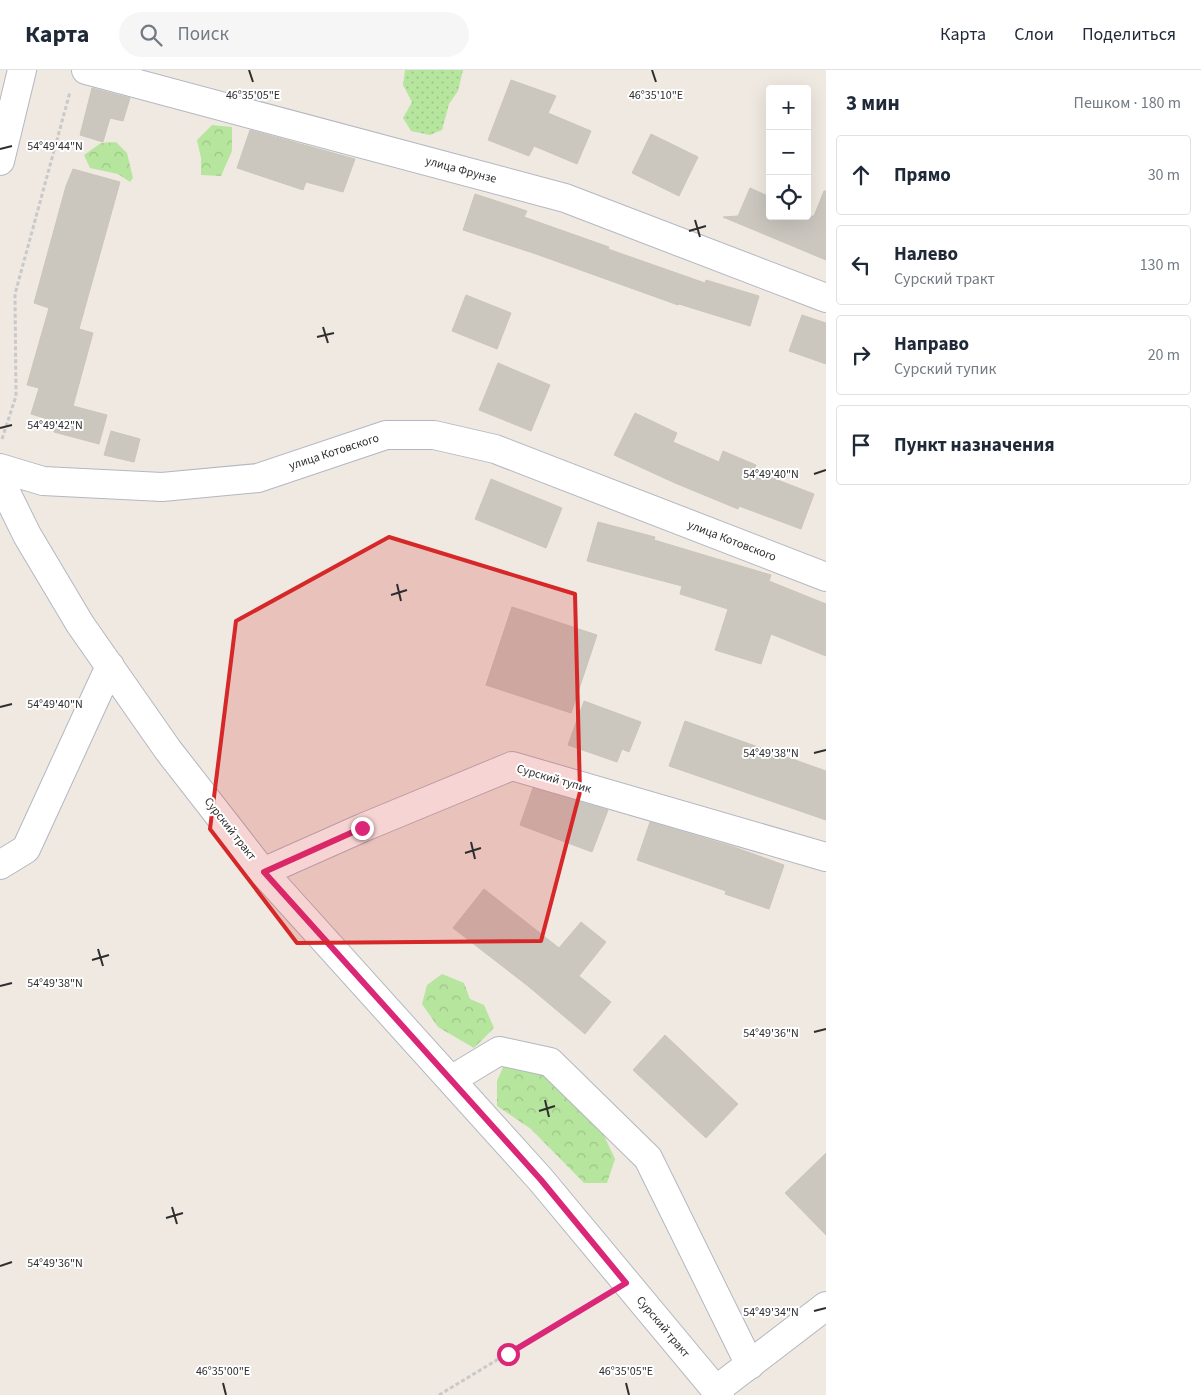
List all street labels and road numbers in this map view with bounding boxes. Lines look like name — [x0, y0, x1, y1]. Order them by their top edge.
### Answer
street label: улица Фрунзе — [424, 152, 499, 188]
street label: улица Котовского — [287, 429, 381, 475]
street label: улица Котовского — [685, 516, 779, 566]
street label: Сурский тупик — [515, 760, 593, 798]
street label: Сурский тракт — [200, 794, 260, 864]
street label: Сурский тракт — [632, 1293, 694, 1362]

